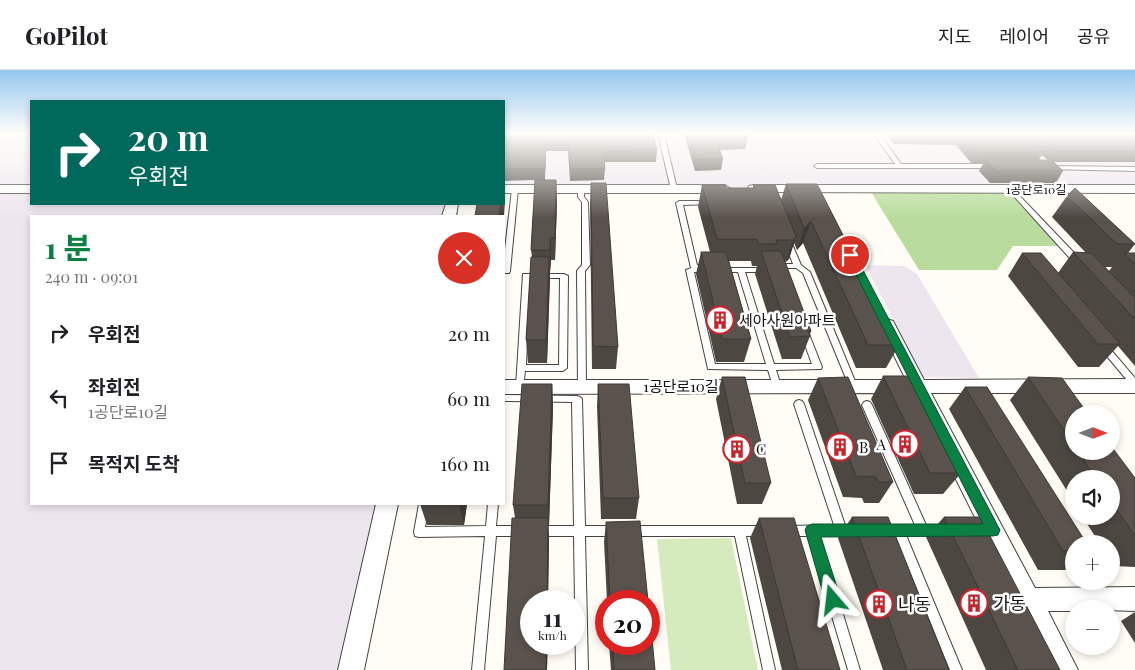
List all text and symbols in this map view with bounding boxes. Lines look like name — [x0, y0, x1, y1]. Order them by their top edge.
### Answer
text: GoPilot — [25, 19, 108, 51]
text: 지도 — [938, 24, 971, 48]
text: 레이어 — [999, 24, 1049, 48]
text: 공유 — [1077, 24, 1110, 48]
text: 20 m — [128, 113, 209, 160]
icon: right — [45, 120, 110, 185]
text: 우회전 — [128, 160, 189, 190]
street label: 1공단로10길 — [1006, 181, 1066, 197]
text: 1 분 — [45, 227, 91, 267]
button: close — [438, 232, 490, 284]
pin — [829, 234, 871, 276]
icon: arrive — [836, 241, 864, 269]
text: 240 m · 09:01 — [45, 266, 138, 287]
building icon: 세아사원아파트 — [705, 305, 735, 335]
place label: 세아사원아파트 — [739, 310, 836, 330]
icon: right — [45, 319, 73, 347]
text: 우회전 — [88, 320, 140, 346]
text: 20 m — [448, 320, 490, 346]
text: 좌회전 — [88, 373, 140, 399]
street label: 1공단로10길 — [643, 376, 719, 396]
icon: left — [45, 384, 73, 412]
text: 60 m — [447, 385, 490, 411]
text: 1공단로10길 — [88, 401, 168, 422]
north arrow — [1065, 405, 1120, 460]
map controls — [1065, 405, 1120, 655]
building icon: A — [890, 429, 920, 459]
building icon: B — [825, 432, 855, 462]
building icon: C — [722, 434, 752, 464]
place label: A — [876, 434, 887, 454]
place label: B — [859, 437, 868, 457]
place label: C — [756, 439, 766, 459]
icon: arrive — [45, 449, 73, 477]
text: 목적지 도착 — [88, 450, 180, 476]
text: 160 m — [440, 450, 490, 476]
button: sound — [1065, 470, 1120, 525]
button: + — [1065, 535, 1120, 590]
position arrow — [806, 573, 858, 625]
building icon: 가동 — [959, 588, 989, 618]
building icon: 나동 — [864, 589, 894, 619]
speed limit sign: 20 — [595, 590, 660, 655]
place label: 가동 — [993, 591, 1026, 615]
place label: 나동 — [898, 592, 931, 616]
text: 11 — [543, 600, 562, 633]
button: − — [1065, 600, 1120, 655]
text: km/h — [538, 627, 567, 643]

